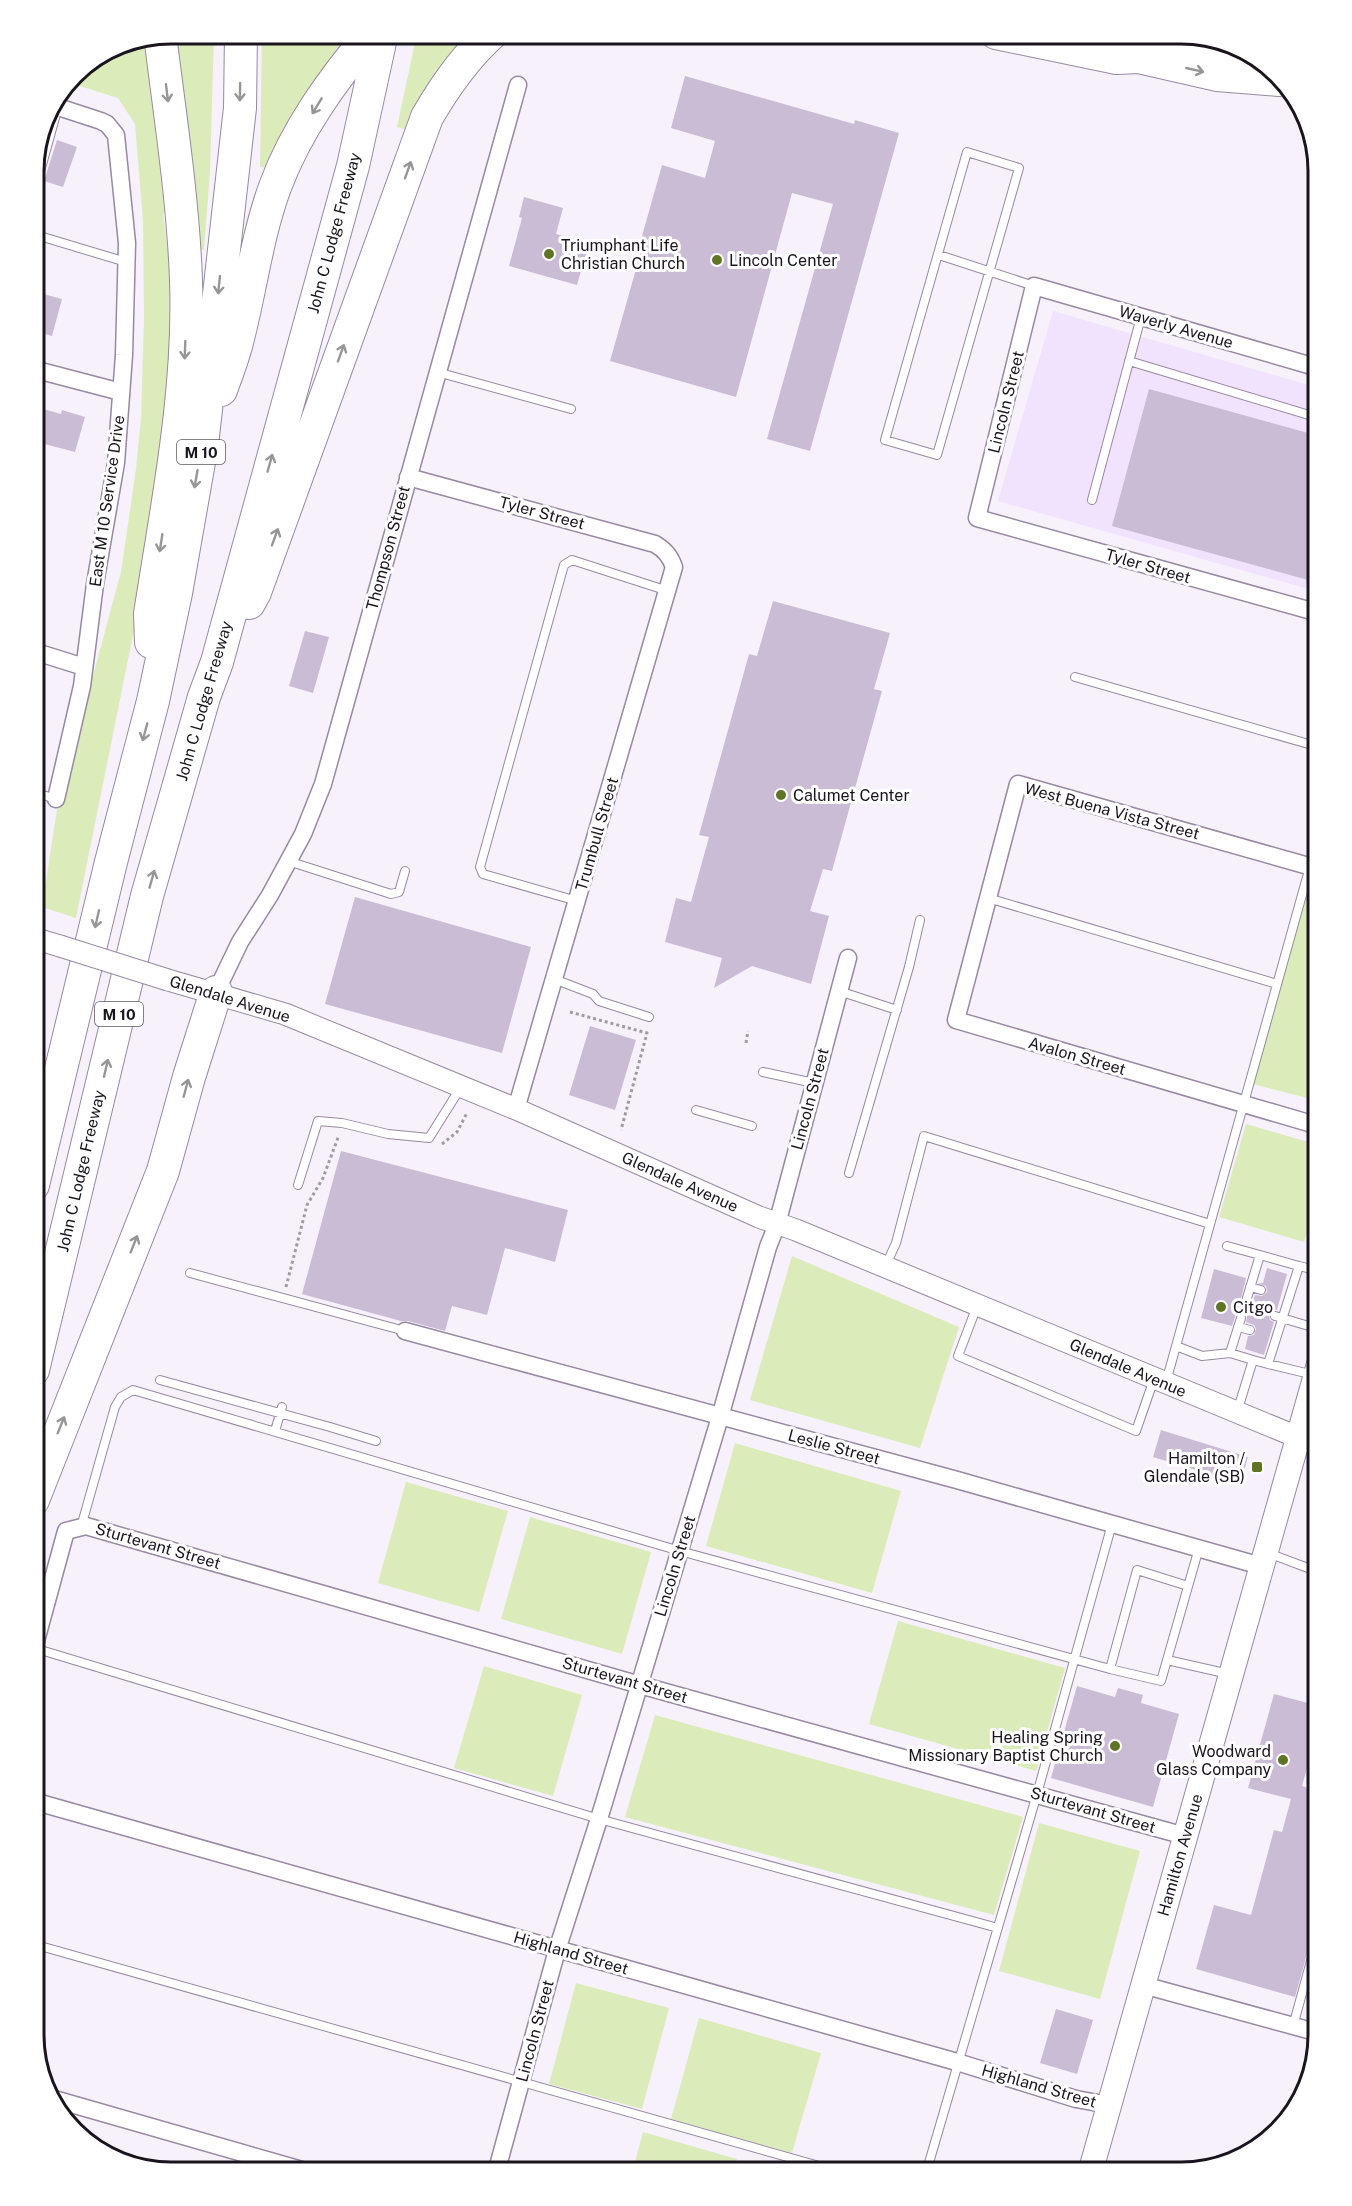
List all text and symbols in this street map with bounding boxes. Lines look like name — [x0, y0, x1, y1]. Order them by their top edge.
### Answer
one-way arrow — [1185, 65, 1204, 77]
one-way arrow — [234, 81, 246, 101]
one-way arrow — [162, 83, 173, 103]
one-way arrow — [311, 97, 323, 114]
street label: John C Lodge Freeway — [303, 150, 365, 315]
one-way arrow — [403, 161, 414, 180]
place label: Triumphant Life Christian Church — [561, 236, 685, 273]
marker: Triumphant Life Christian Church — [542, 247, 556, 261]
place label: Lincoln Center — [729, 251, 837, 270]
marker: Lincoln Center — [710, 253, 724, 267]
one-way arrow — [213, 275, 224, 295]
street label: Waverly Avenue — [1117, 302, 1235, 352]
one-way arrow — [179, 340, 191, 360]
one-way arrow — [336, 344, 347, 363]
street label: Lincoln Street — [984, 349, 1028, 455]
street label: East M 10 Service Drive — [86, 414, 128, 588]
road number: M 10 — [177, 440, 225, 464]
one-way arrow — [265, 454, 276, 473]
one-way arrow — [191, 469, 202, 488]
street label: Thompson Street — [362, 484, 414, 612]
street label: Tyler Street — [497, 492, 587, 534]
one-way arrow — [270, 528, 281, 547]
one-way arrow — [155, 533, 166, 553]
street label: Tyler Street — [1103, 545, 1193, 587]
street label: John C Lodge Freeway — [172, 618, 236, 783]
one-way arrow — [138, 722, 150, 741]
street label: Trumbull Street — [572, 775, 622, 893]
street label: West Buena Vista Street — [1022, 778, 1202, 844]
place label: Calumet Center — [793, 786, 910, 805]
marker: Calumet Center — [774, 788, 788, 802]
one-way arrow — [147, 870, 158, 889]
one-way arrow — [91, 909, 102, 928]
street label: Glendale Avenue — [167, 972, 293, 1026]
road number: M 10 — [95, 1002, 143, 1026]
street label: Avalon Street — [1026, 1033, 1128, 1079]
street label: Lincoln Street — [787, 1046, 833, 1152]
one-way arrow — [100, 1059, 112, 1078]
one-way arrow — [180, 1079, 192, 1098]
street label: John C Lodge Freeway — [53, 1088, 109, 1254]
street label: Glendale Avenue — [619, 1148, 741, 1216]
one-way arrow — [129, 1236, 140, 1254]
place label: Citgo — [1233, 1298, 1273, 1317]
marker: Citgo — [1214, 1300, 1228, 1314]
street label: Glendale Avenue — [1067, 1335, 1189, 1401]
one-way arrow — [56, 1417, 67, 1435]
street label: Leslie Street — [786, 1426, 882, 1468]
place label: Hamilton / Glendale (SB) — [1144, 1449, 1245, 1486]
marker: Hamilton / Glendale (SB) — [1250, 1460, 1264, 1474]
street label: Lincoln Street — [651, 1513, 699, 1619]
street label: Sturtevant Street — [93, 1519, 223, 1573]
street label: Sturtevant Street — [560, 1653, 690, 1707]
place label: Healing Spring Missionary Baptist Church — [908, 1728, 1103, 1765]
marker: Healing Spring Missionary Baptist Church — [1108, 1739, 1122, 1753]
place label: Woodward Glass Company — [1156, 1742, 1271, 1779]
marker: Woodward Glass Company — [1276, 1753, 1290, 1767]
street label: Sturtevant Street — [1028, 1783, 1158, 1837]
street label: Hamilton Avenue — [1153, 1792, 1207, 1918]
street label: Highland Street — [511, 1928, 631, 1978]
street label: Lincoln Street — [512, 1978, 558, 2084]
street label: Highland Street — [979, 2061, 1099, 2111]

